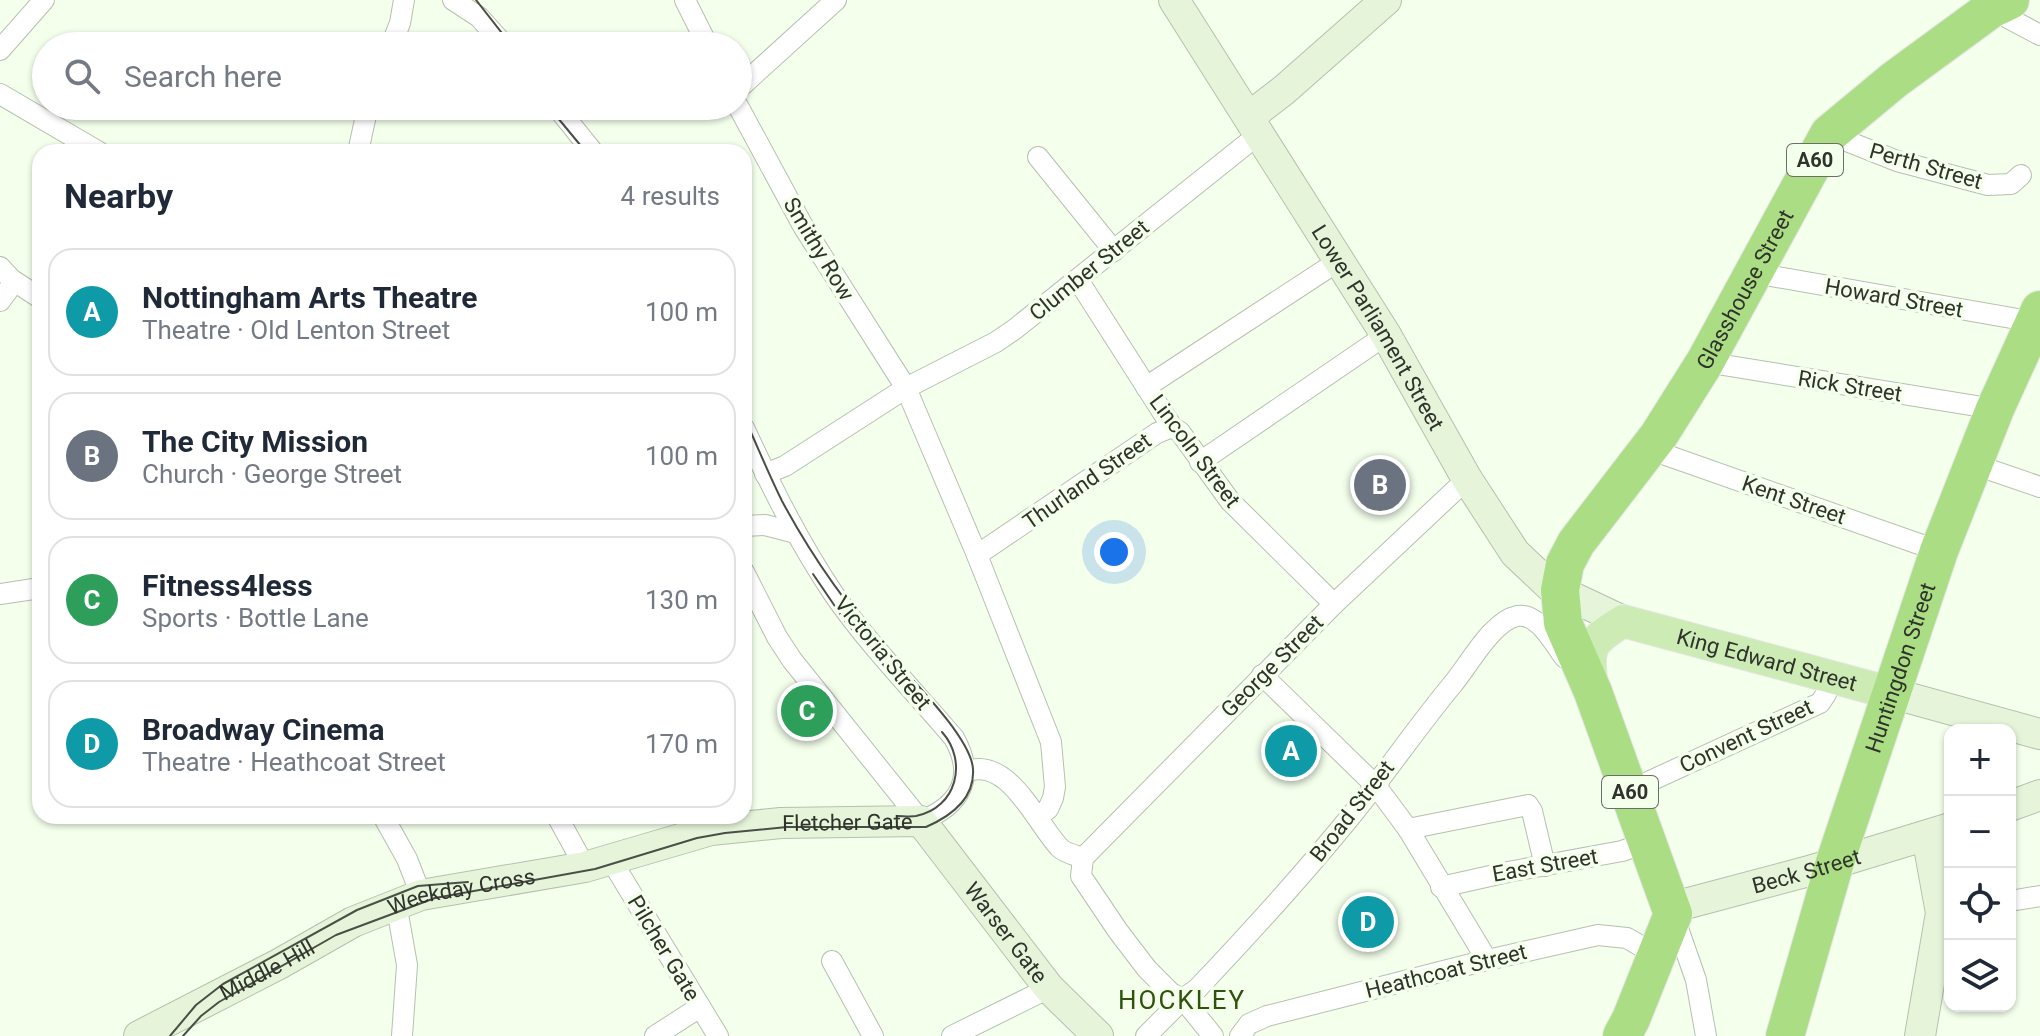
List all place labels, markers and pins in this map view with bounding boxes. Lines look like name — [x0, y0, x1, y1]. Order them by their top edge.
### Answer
pin: B — [1354, 455, 1406, 515]
pin: C — [781, 681, 833, 741]
pin: A — [1265, 721, 1317, 781]
pin: D — [1342, 892, 1394, 952]

